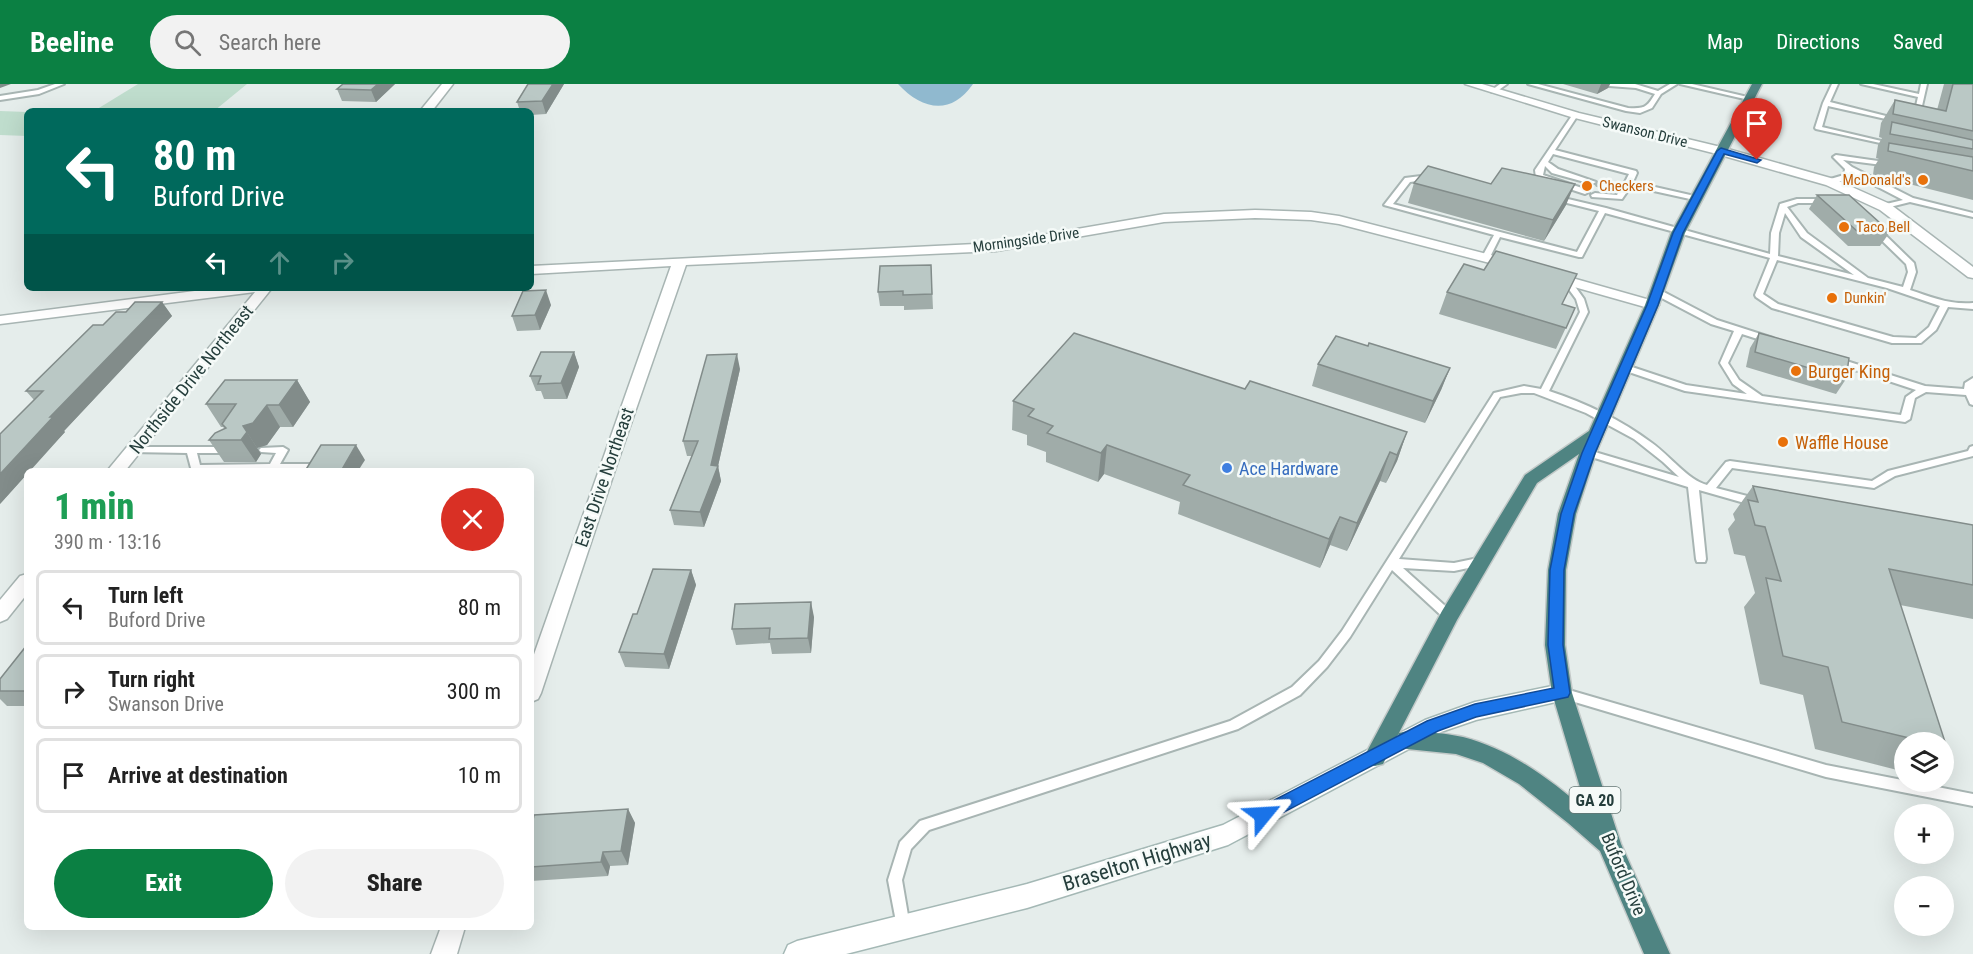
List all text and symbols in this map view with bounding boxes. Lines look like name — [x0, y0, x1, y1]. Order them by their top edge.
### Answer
search box — [150, 15, 570, 69]
text: Beeline — [30, 26, 114, 59]
icon: search — [171, 26, 204, 59]
text: Search here — [219, 30, 321, 55]
text: Map — [1707, 30, 1743, 54]
text: Directions — [1776, 30, 1860, 54]
text: Saved — [1893, 30, 1943, 54]
pin — [1731, 98, 1782, 160]
icon: arrive — [1740, 107, 1773, 140]
street label: Swanson Drive — [1601, 113, 1689, 151]
text: 80 m — [153, 131, 236, 180]
icon: left — [54, 132, 132, 210]
place label: McDonald's — [1842, 171, 1911, 189]
marker: McDonald's — [1916, 173, 1930, 187]
place label: Checkers — [1599, 177, 1654, 195]
marker: Checkers — [1580, 179, 1594, 193]
text: Buford Drive — [153, 181, 284, 213]
place label: Taco Bell — [1856, 218, 1910, 236]
marker: Taco Bell — [1837, 220, 1851, 234]
street label: Morningside Drive — [972, 224, 1080, 256]
icon: left — [200, 246, 233, 279]
icon: ahead — [263, 246, 296, 279]
icon: right — [326, 246, 359, 279]
place label: Dunkin' — [1844, 289, 1886, 307]
marker: Dunkin' — [1825, 291, 1839, 305]
street label: Northside Drive Northeast — [125, 301, 257, 457]
place label: Burger King — [1808, 361, 1890, 382]
marker: Burger King — [1789, 364, 1803, 378]
street label: East Drive Northeast — [570, 405, 638, 549]
place label: Waffle House — [1795, 432, 1889, 453]
marker: Waffle House — [1776, 435, 1790, 449]
place label: Ace Hardware — [1239, 458, 1338, 479]
marker: Ace Hardware — [1220, 461, 1234, 475]
text: 1 min — [54, 486, 134, 528]
button: close — [441, 488, 504, 551]
text: 390 m · 13:16 — [54, 530, 161, 554]
text: Turn left — [108, 583, 183, 608]
icon: left — [57, 591, 90, 624]
text: 80 m — [458, 595, 501, 620]
text: Buford Drive — [108, 608, 205, 632]
text: Turn right — [108, 667, 195, 692]
icon: right — [57, 675, 90, 708]
text: 300 m — [447, 679, 501, 704]
text: Swanson Drive — [108, 692, 224, 716]
map controls — [1894, 732, 1954, 936]
button: layers — [1894, 732, 1954, 792]
icon: arrive — [57, 759, 90, 792]
text: Arrive at destination — [108, 763, 288, 788]
text: 10 m — [458, 763, 501, 788]
position arrow — [1231, 783, 1295, 847]
road number: GA 20 — [1570, 787, 1620, 813]
button: + — [1894, 804, 1954, 864]
street label: Braselton Highway — [1060, 828, 1214, 896]
street label: Buford Drive — [1597, 830, 1651, 918]
button: Exit — [54, 849, 273, 918]
button: Share — [285, 849, 504, 918]
button: − — [1894, 876, 1954, 936]

